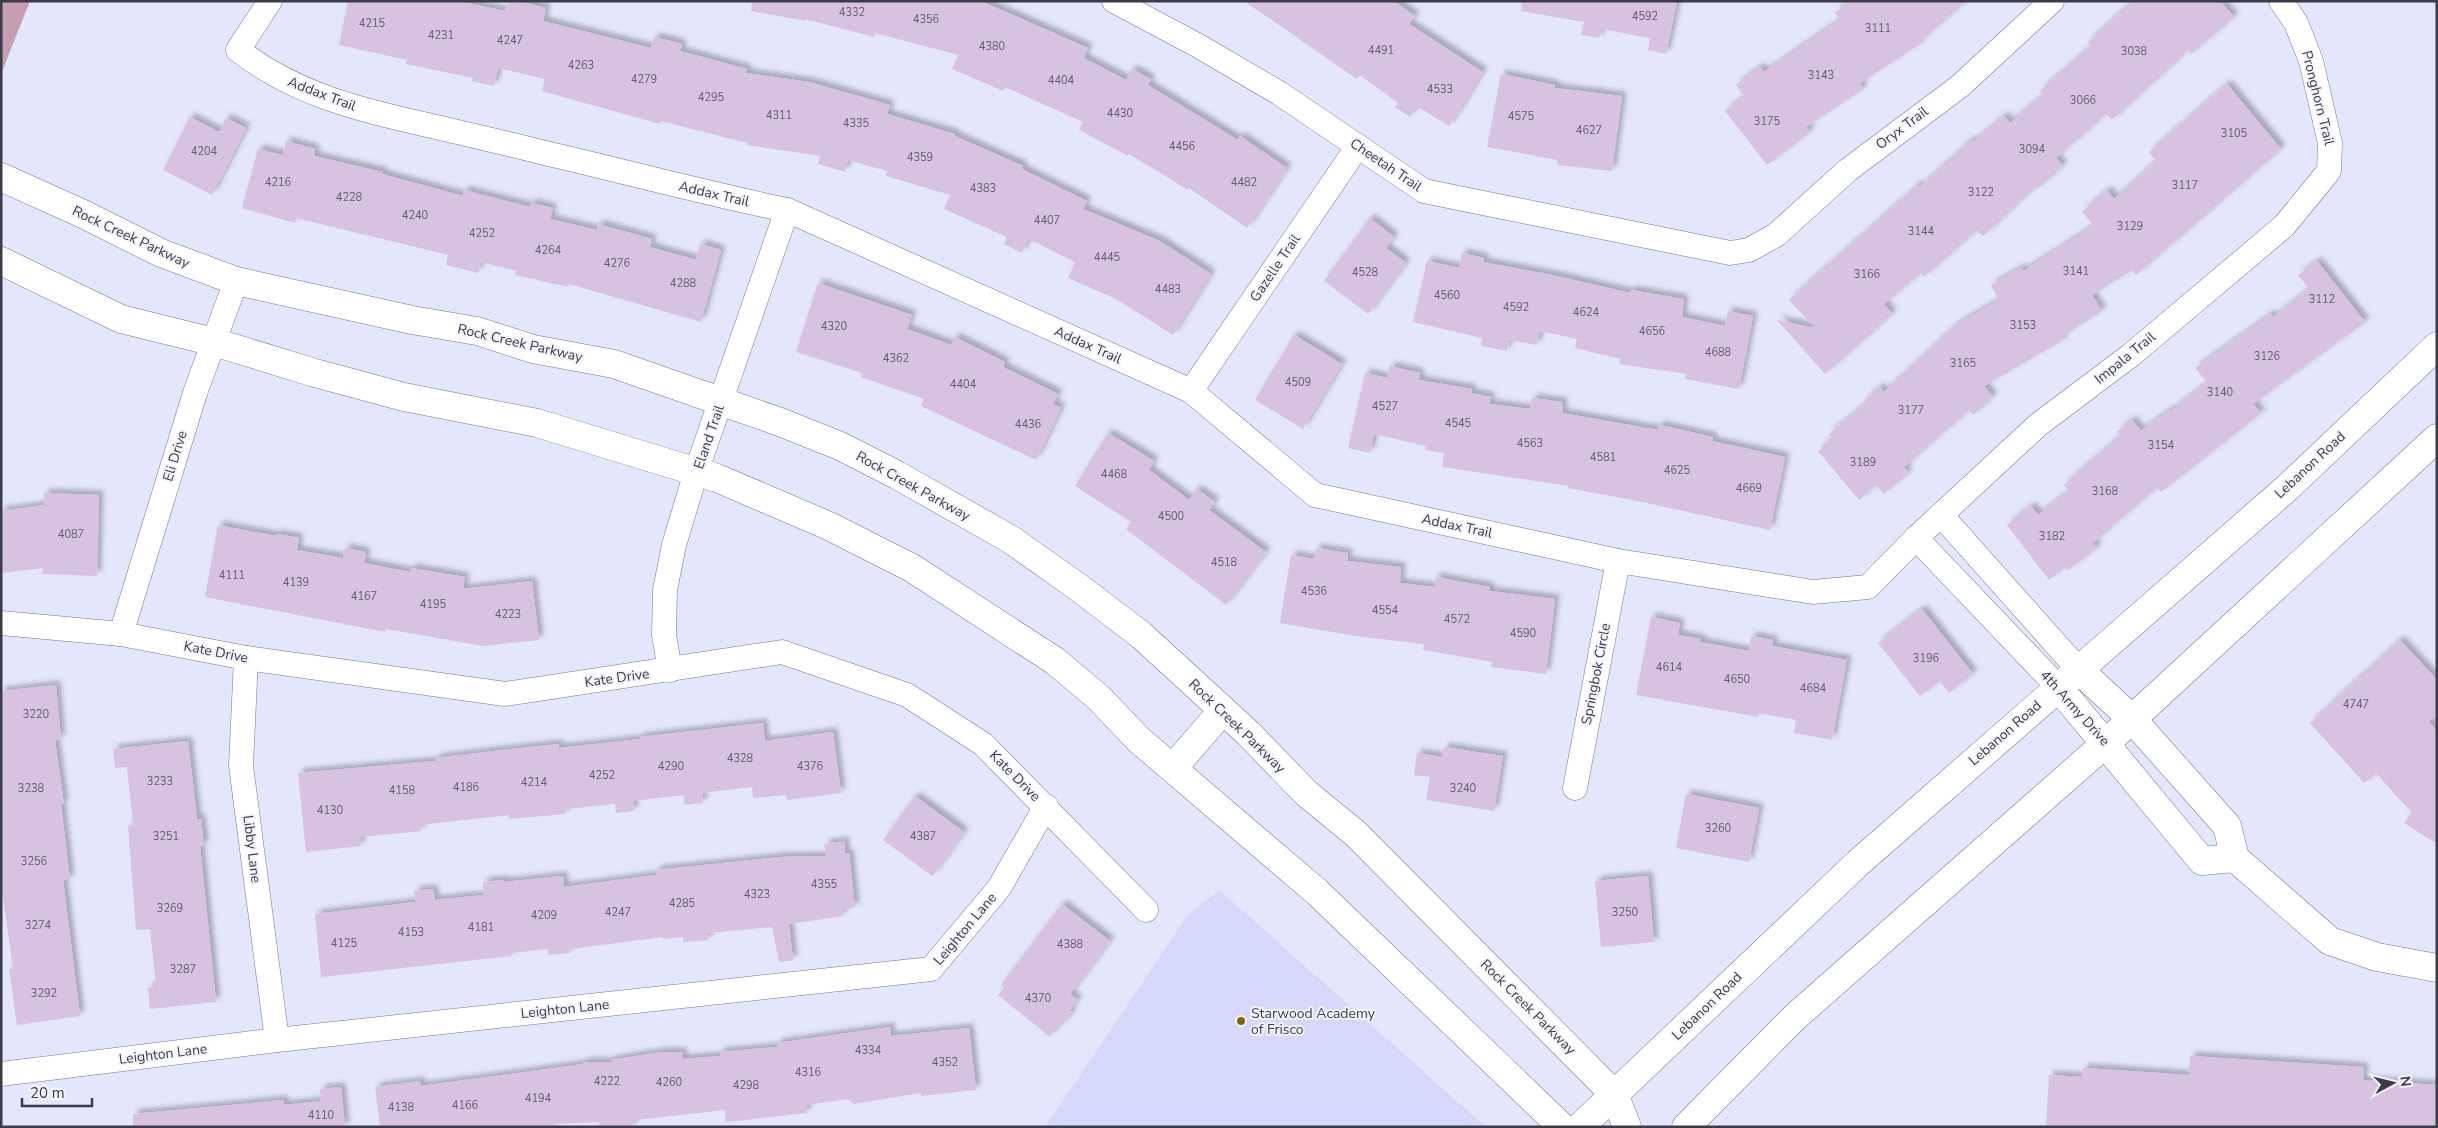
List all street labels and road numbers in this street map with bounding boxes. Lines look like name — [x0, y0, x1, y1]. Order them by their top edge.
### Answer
street label: Pronghorn Trail — [2297, 49, 2339, 148]
street label: Addax Trail — [285, 72, 360, 116]
street label: Oryx Trail — [1872, 101, 1933, 154]
street label: Cheetah Trail — [1346, 134, 1427, 197]
street label: Addax Trail — [677, 177, 752, 212]
street label: Rock Creek Parkway — [69, 201, 194, 273]
street label: Gazelle Trail — [1245, 230, 1305, 306]
street label: Rock Creek Parkway — [456, 319, 585, 367]
street label: Addax Trail — [1051, 322, 1126, 369]
street label: Impala Trail — [2090, 327, 2160, 388]
street label: Eland Trail — [689, 402, 729, 472]
street label: Lebanon Road — [2270, 427, 2350, 503]
street label: Eli Drive — [158, 428, 192, 484]
street label: Rock Creek Parkway — [852, 447, 974, 526]
street label: Addax Trail — [1420, 509, 1495, 543]
street label: Springbok Circle — [1577, 621, 1615, 727]
street label: Kate Drive — [182, 636, 250, 668]
street label: Kate Drive — [583, 664, 651, 692]
street label: 4th Army Drive — [2036, 666, 2114, 750]
street label: Rock Creek Parkway — [1184, 675, 1290, 778]
street label: Lebanon Road — [1965, 696, 2045, 770]
street label: Kate Drive — [985, 746, 1045, 806]
street label: Libby Lane — [238, 814, 266, 884]
street label: Leighton Lane — [929, 889, 1001, 969]
street label: Rock Creek Parkway — [1476, 955, 1580, 1059]
street label: Lebanon Road — [1668, 968, 1746, 1044]
street label: Leighton Lane — [520, 995, 610, 1023]
street label: Leighton Lane — [118, 1039, 208, 1069]

